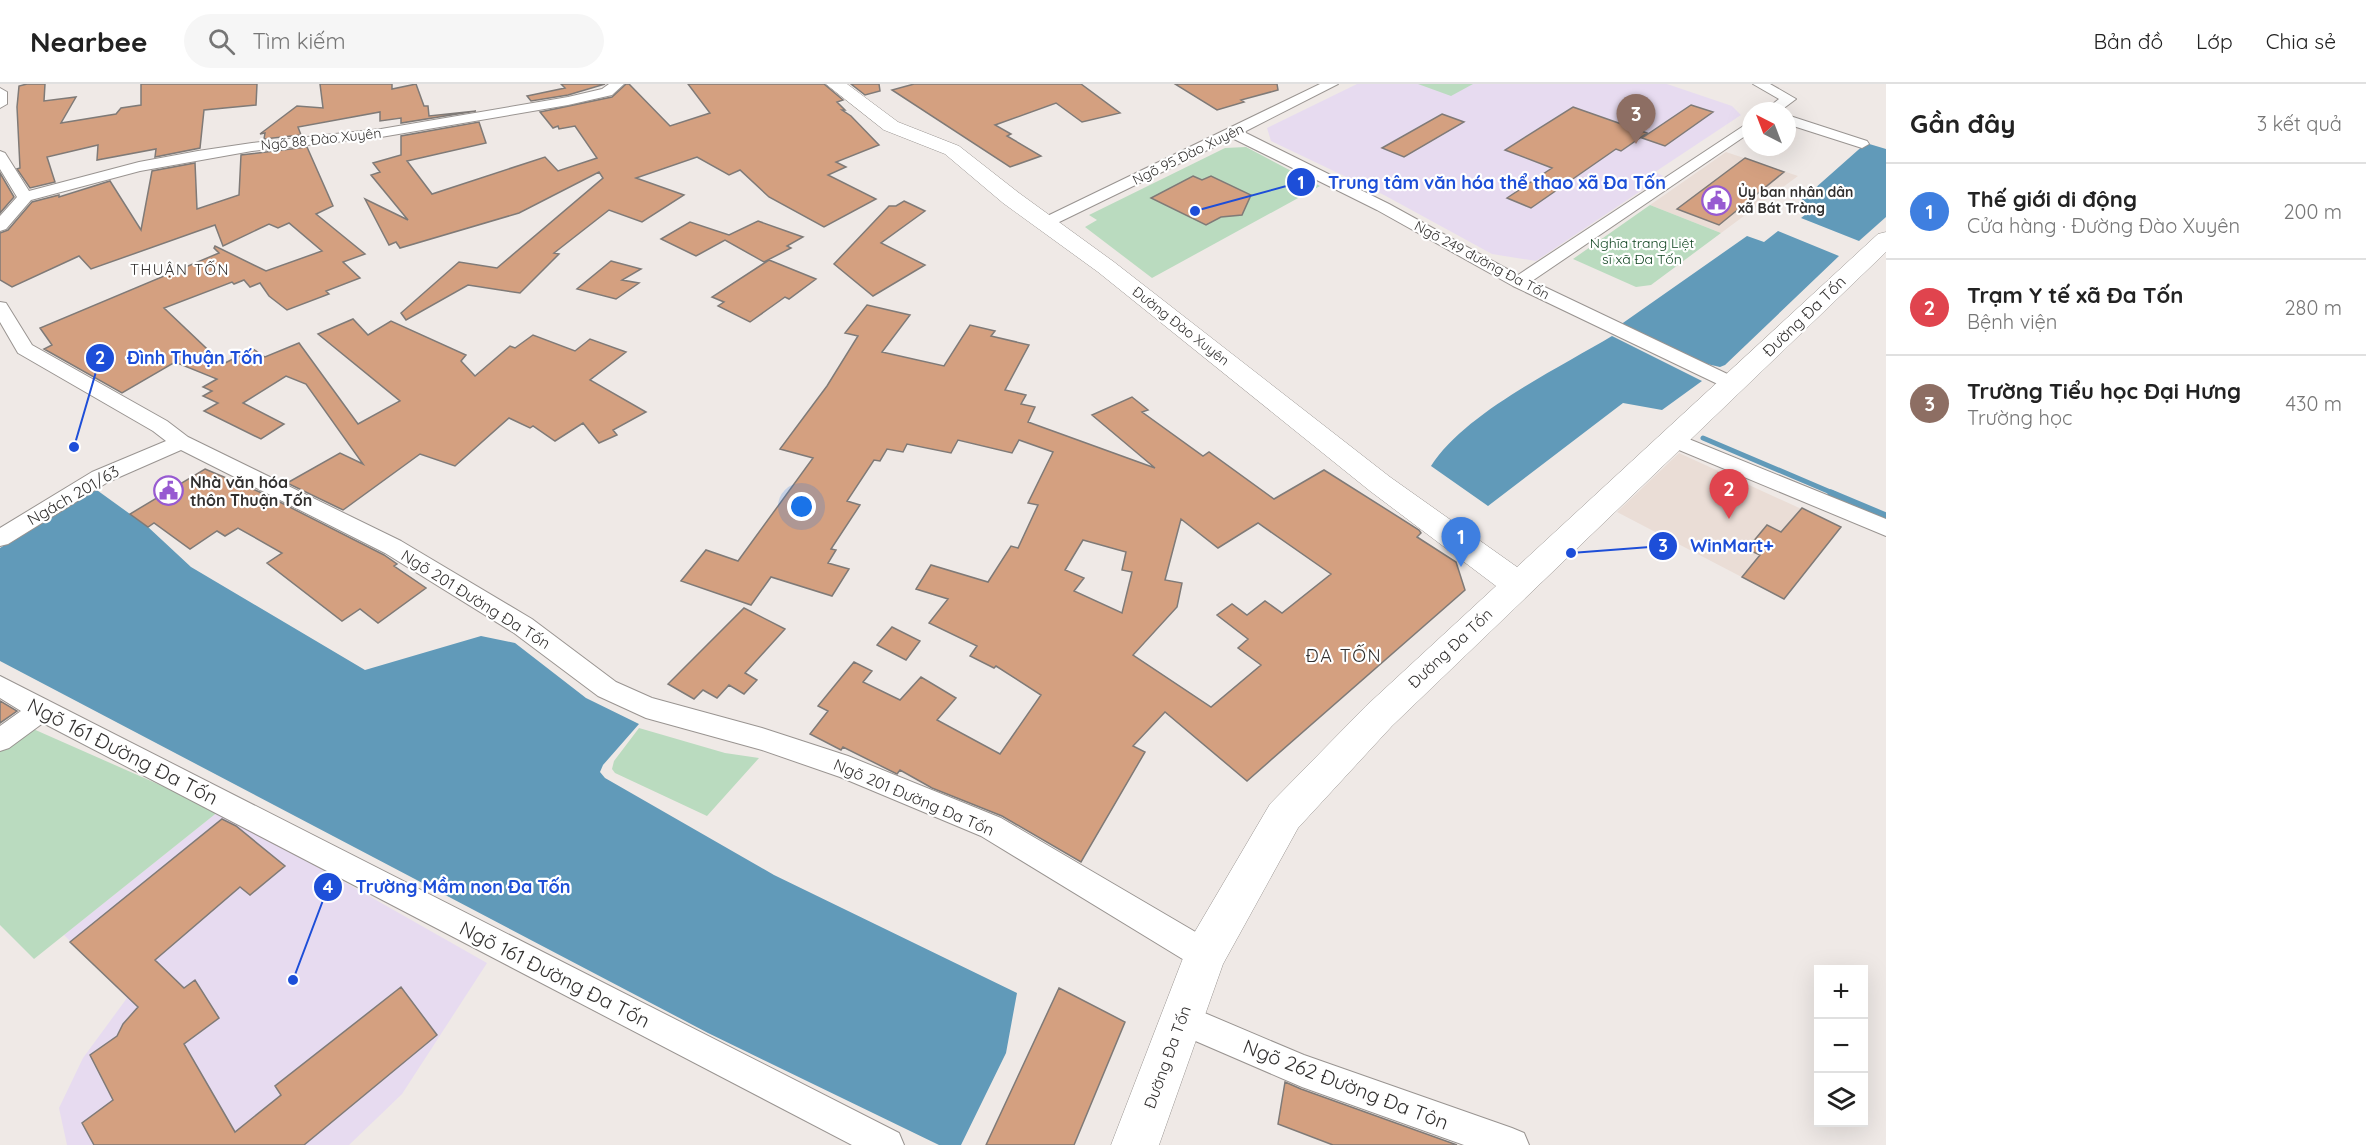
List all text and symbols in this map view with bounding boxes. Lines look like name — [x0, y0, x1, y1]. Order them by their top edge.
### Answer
search box — [184, 14, 604, 68]
text: Nearbee — [30, 24, 148, 59]
icon: search — [205, 25, 238, 58]
text: Tìm kiếm — [253, 27, 346, 55]
text: Bản đồ — [2093, 28, 2163, 54]
text: Lớp — [2196, 28, 2233, 54]
text: Chia sẻ — [2266, 28, 2336, 54]
pin: 3 — [1616, 94, 1656, 144]
north arrow — [1742, 102, 1796, 156]
text: Gần đây — [1910, 107, 2015, 140]
text: 3 kết quả — [2257, 111, 2342, 136]
street label: Ngõ 95 Đào Xuyên — [1129, 119, 1247, 189]
street label: Ngõ 88 Đào Xuyên — [260, 124, 382, 154]
callout: Trung tâm văn hóa thể thao xã Đa Tốn — [1286, 164, 1678, 200]
text: 1 — [1297, 171, 1305, 194]
text: Trung tâm văn hóa thể thao xã Đa Tốn — [1328, 171, 1666, 194]
place label: Ủy ban nhân dân xã Bát Tràng — [1738, 183, 1853, 217]
public building icon: Ủy ban nhân dân xã Bát Tràng — [1701, 184, 1733, 216]
text: Thế giới di động — [1967, 185, 2137, 213]
text: 1 — [1926, 199, 1933, 224]
text: 200 m — [2283, 199, 2342, 224]
text: Cửa hàng · Đường Đào Xuyên — [1967, 213, 2240, 238]
street label: Ngõ 249 đường Đa Tốn — [1411, 217, 1553, 303]
park label: Nghĩa trang Liệt sĩ xã Đa Tốn — [1590, 234, 1694, 268]
district label: THUẬN TỐN — [130, 260, 230, 279]
street label: Đường Đa Tốn — [1758, 271, 1850, 361]
text: Trạm Y tế xã Đa Tốn — [1967, 281, 2183, 309]
street label: Đường Đào Xuyên — [1129, 283, 1233, 369]
text: 2 — [1924, 295, 1935, 320]
text: 280 m — [2285, 295, 2342, 320]
text: Bệnh viện — [1967, 309, 2057, 334]
callout: Đình Thuận Tốn — [85, 340, 275, 376]
text: 2 — [95, 346, 105, 369]
text: Đình Thuận Tốn — [126, 346, 263, 369]
text: Trường Tiểu học Đại Hưng — [1967, 377, 2241, 405]
text: 3 — [1924, 391, 1935, 416]
text: 430 m — [2285, 391, 2342, 416]
text: Trường học — [1967, 405, 2072, 430]
street label: Ngách 201/63 — [24, 461, 122, 529]
pin: 2 — [1710, 470, 1748, 519]
place label: Nhà văn hóa thôn Thuận Tốn — [190, 472, 312, 510]
public building icon: Nhà văn hóa thôn Thuận Tốn — [153, 475, 185, 507]
your location — [787, 492, 816, 521]
pin: 1 — [1442, 518, 1480, 567]
callout: WinMart+ — [1648, 528, 1785, 564]
text: 3 — [1658, 534, 1668, 557]
text: WinMart+ — [1690, 534, 1774, 557]
street label: Ngõ 201 Đường Đa Tốn — [398, 545, 554, 653]
street label: Đường Đa Tốn — [1404, 604, 1496, 692]
district label: ĐA TỐN — [1306, 644, 1382, 667]
street label: Ngõ 161 Đường Đa Tốn — [24, 692, 222, 810]
street label: Ngõ 201 Đường Đa Tốn — [831, 754, 997, 840]
callout: Trường Mầm non Đa Tốn — [313, 869, 582, 905]
text: 4 — [323, 875, 334, 898]
text: Trường Mầm non Đa Tốn — [356, 875, 570, 898]
street label: Ngõ 161 Đường Đa Tốn — [456, 915, 654, 1033]
map controls — [1814, 965, 1868, 1127]
button: + — [1814, 965, 1868, 1019]
street label: Đường Đa Tốn — [1139, 1003, 1195, 1111]
button: − — [1814, 1019, 1868, 1073]
street label: Ngõ 262 Đường Đa Tôn — [1240, 1033, 1452, 1135]
button: layers — [1814, 1073, 1868, 1127]

